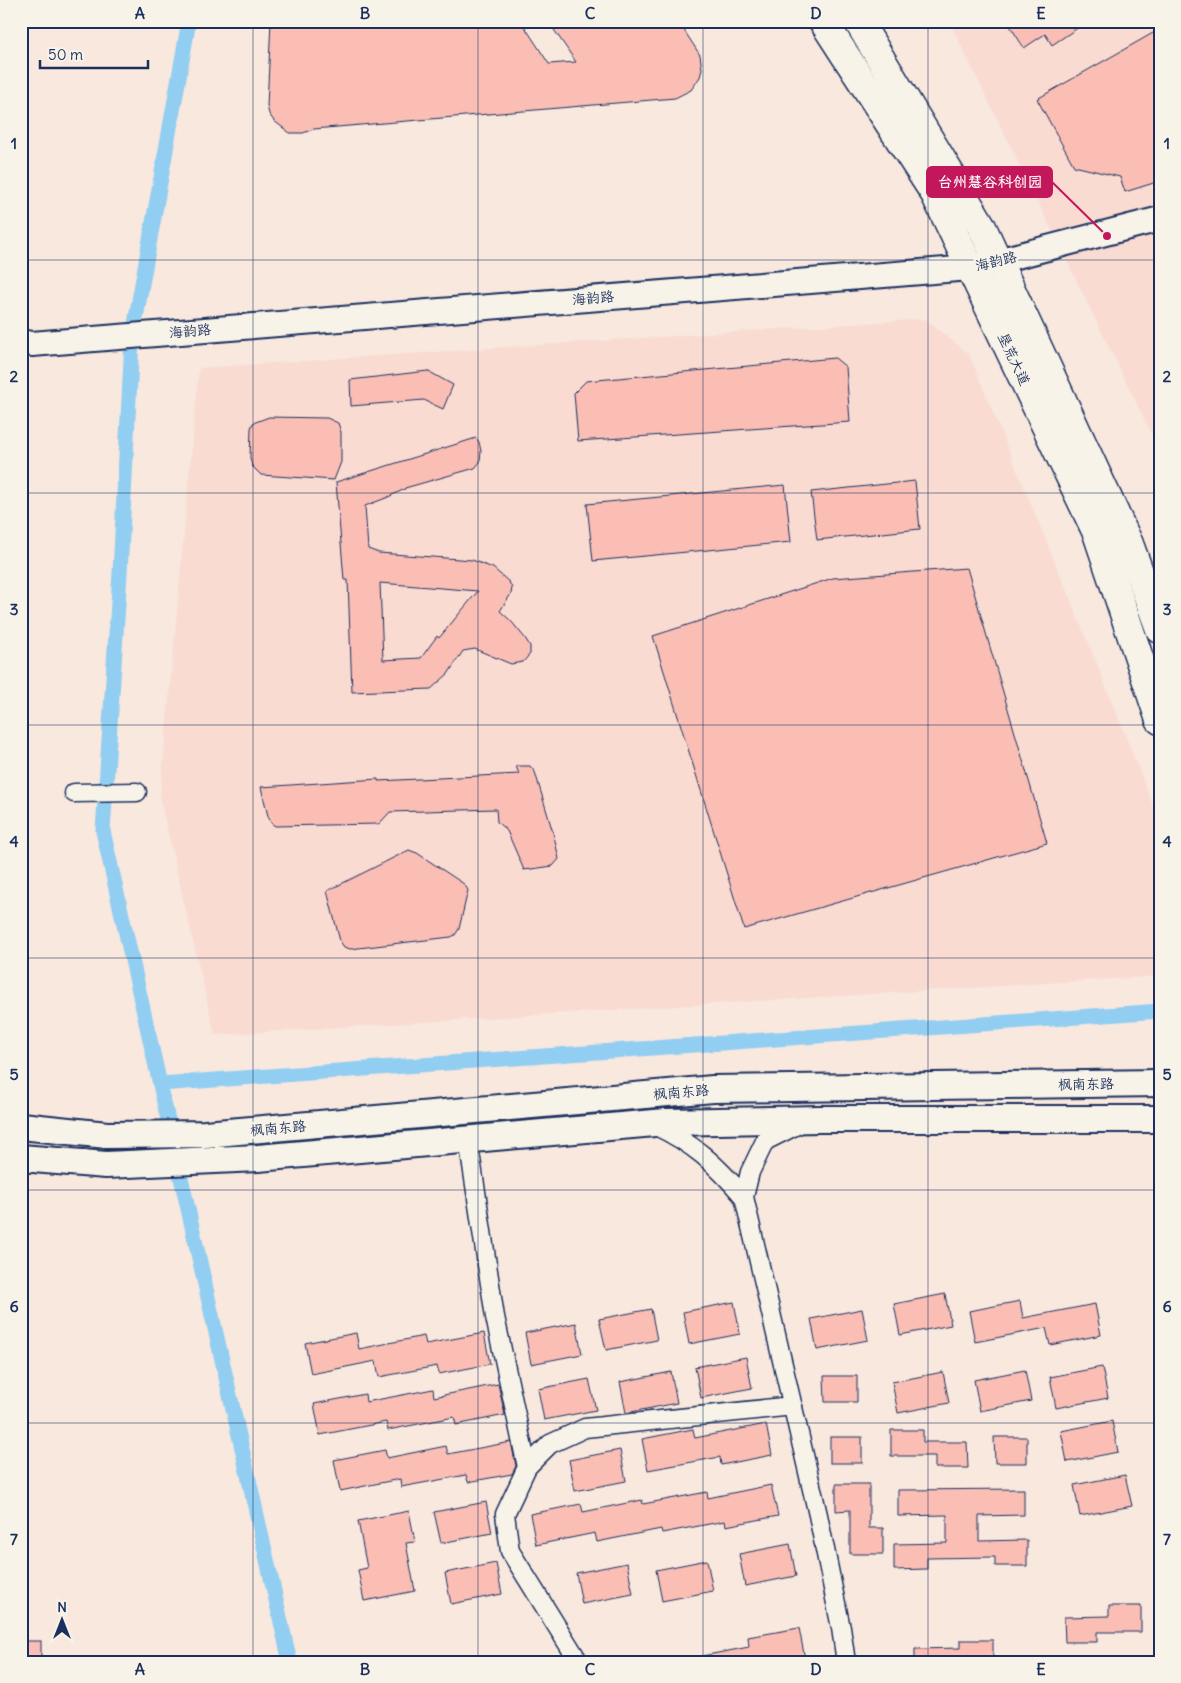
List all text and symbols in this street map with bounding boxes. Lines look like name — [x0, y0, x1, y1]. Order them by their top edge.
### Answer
text: A — [135, 3, 145, 23]
text: B — [360, 3, 371, 23]
text: C — [585, 3, 596, 23]
text: D — [810, 3, 822, 23]
text: E — [1036, 3, 1046, 23]
scale bar — [40, 38, 148, 70]
text: 50 m — [48, 45, 83, 64]
text: 1 — [11, 133, 17, 153]
text: 1 — [1164, 133, 1170, 153]
callout: 台州慧谷科创园 — [927, 167, 1052, 197]
text: 台州慧谷科创园 — [937, 172, 1043, 191]
street label: 海韵路 — [973, 247, 1019, 275]
street label: 海韵路 — [571, 287, 615, 309]
street label: 海韵路 — [168, 320, 212, 342]
street label: 垦荒大道 — [994, 330, 1034, 388]
text: 2 — [10, 366, 19, 386]
text: 2 — [1163, 366, 1172, 386]
text: 3 — [9, 599, 19, 619]
text: 3 — [1162, 599, 1172, 619]
text: 4 — [9, 831, 19, 851]
text: 4 — [1162, 831, 1172, 851]
text: 5 — [9, 1064, 19, 1084]
text: 5 — [1162, 1064, 1172, 1084]
street label: 枫南东路 — [1058, 1075, 1114, 1093]
street label: 枫南东路 — [652, 1081, 710, 1103]
street label: 枫南东路 — [249, 1117, 307, 1139]
text: 6 — [9, 1296, 19, 1316]
text: 6 — [1162, 1296, 1172, 1316]
text: 7 — [10, 1529, 18, 1549]
text: 7 — [1163, 1529, 1171, 1549]
north arrow — [38, 1596, 88, 1646]
text: N — [57, 1598, 67, 1616]
text: A — [135, 1659, 145, 1679]
text: B — [360, 1659, 371, 1679]
text: C — [585, 1659, 596, 1679]
text: D — [810, 1659, 822, 1679]
text: E — [1036, 1659, 1046, 1679]

